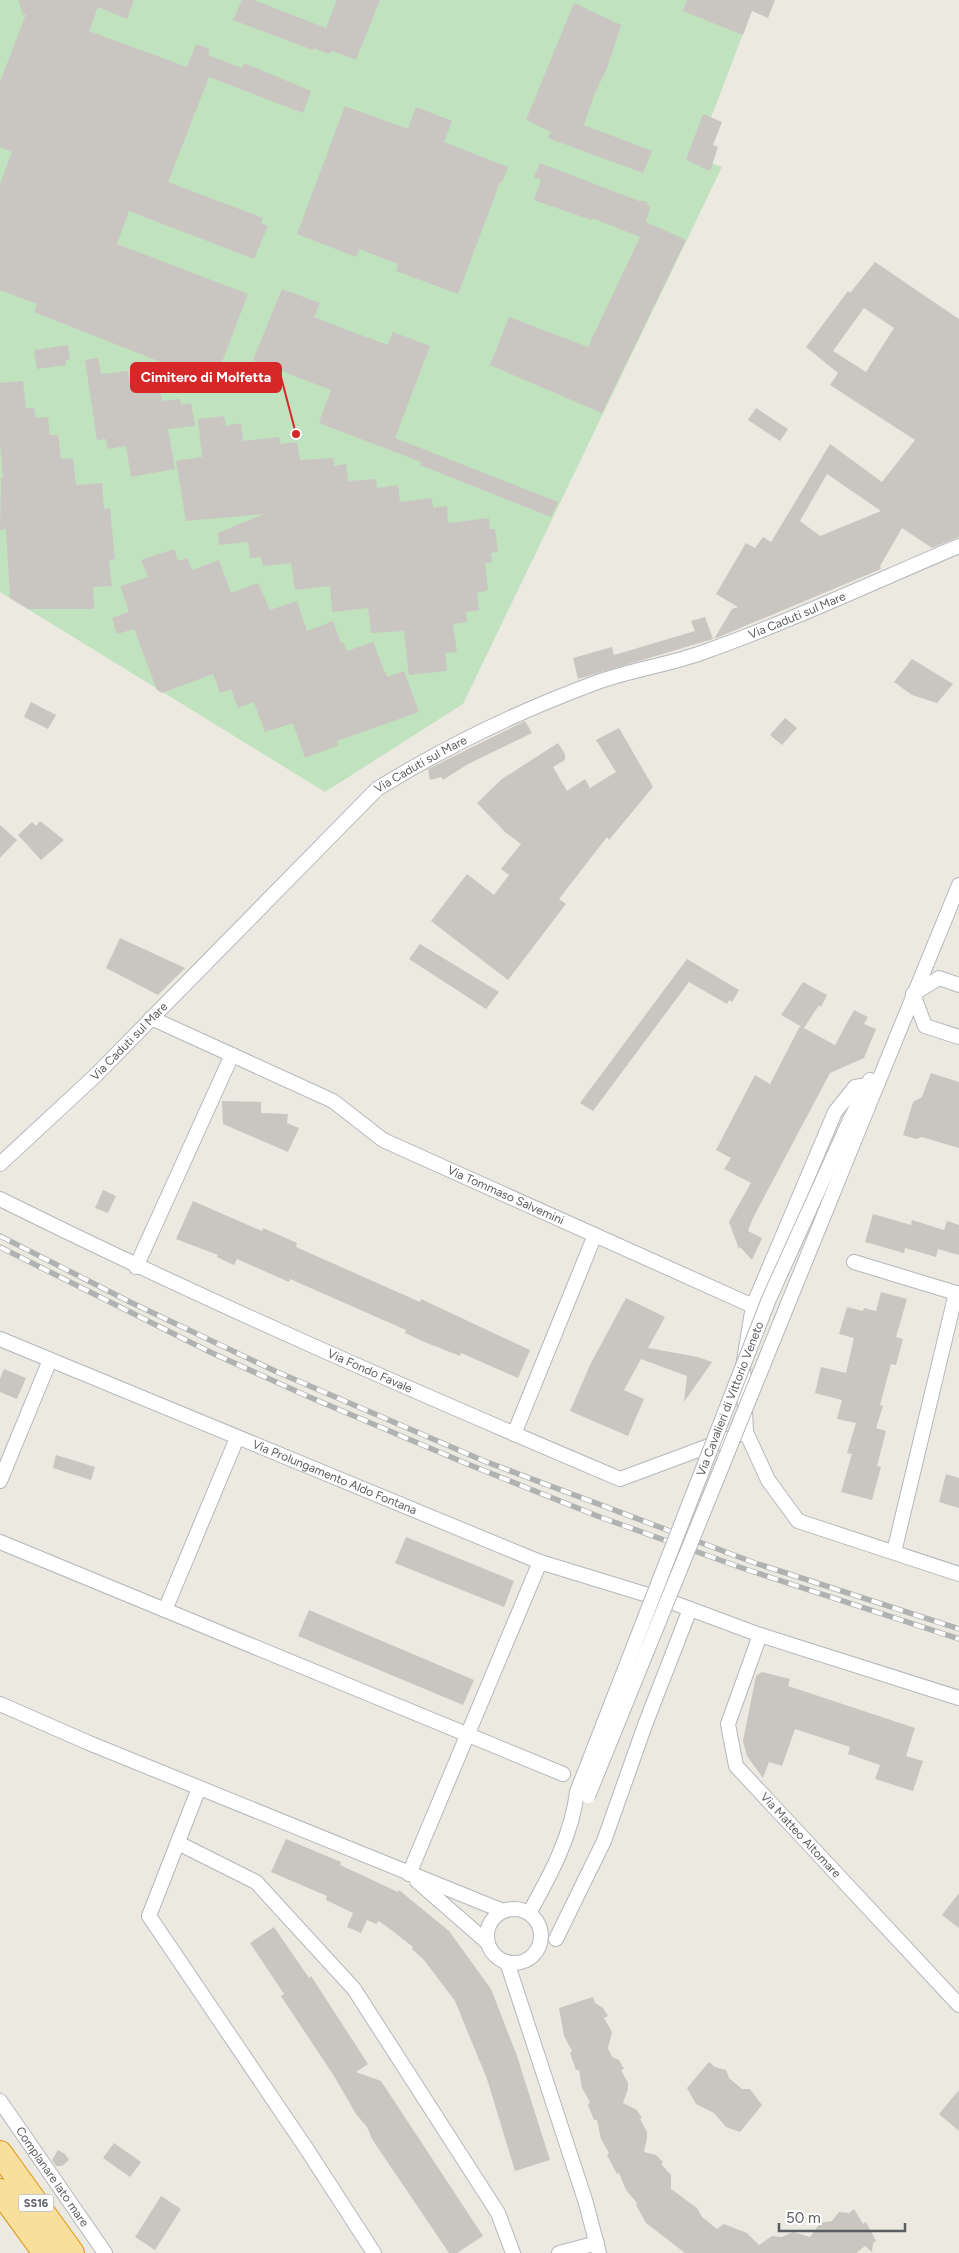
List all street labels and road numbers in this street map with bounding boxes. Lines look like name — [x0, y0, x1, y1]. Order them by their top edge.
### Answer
street label: Via Caduti sul Mare — [746, 589, 848, 642]
street label: Via Caduti sul Mare — [372, 733, 470, 796]
street label: Via Caduti sul Mare — [88, 999, 171, 1083]
street label: Via Tommaso Salvemini — [445, 1163, 566, 1227]
street label: Via Cavalieri di Vittorio Veneto — [694, 1319, 767, 1478]
street label: Via Fondo Favale — [325, 1346, 415, 1396]
street label: Via Prolungamento Aldo Fontana — [250, 1437, 419, 1517]
street label: Via Matteo Altomare — [758, 1790, 844, 1881]
street label: Complanare lato mare — [13, 2124, 92, 2230]
road number: SS16 — [18, 2194, 54, 2212]

